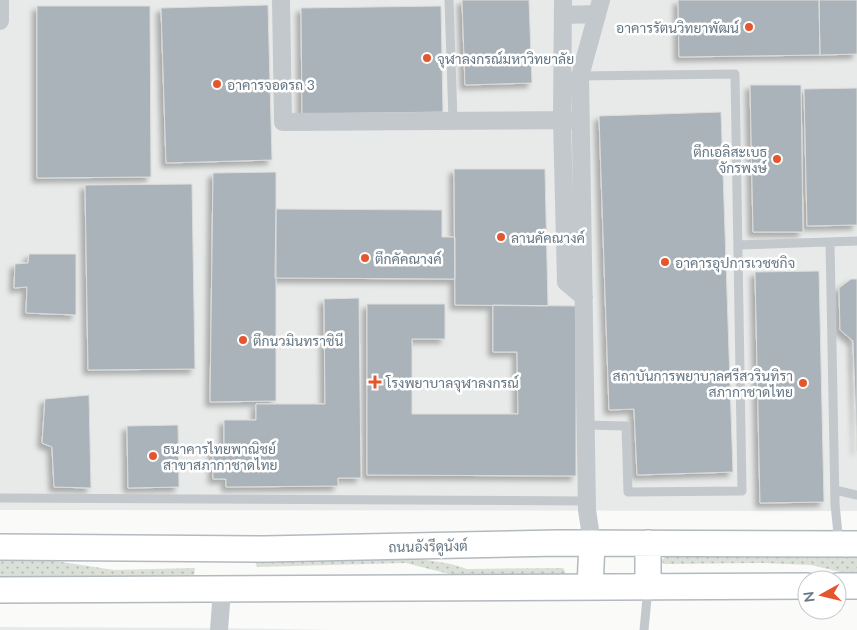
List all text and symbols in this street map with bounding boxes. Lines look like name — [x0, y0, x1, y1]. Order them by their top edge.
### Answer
place label: อาคารรัตนวิทยาพัฒน์ — [616, 19, 739, 36]
marker: อาคารรัตนวิทยาพัฒน์ — [743, 21, 755, 33]
place label: จุฬาลงกรณ์มหาวิทยาลัย — [437, 50, 574, 69]
marker: จุฬาลงกรณ์มหาวิทยาลัย — [421, 52, 433, 64]
place label: อาคารจอดรถ 3 — [227, 76, 315, 93]
marker: อาคารจอดรถ 3 — [211, 78, 223, 90]
place label: ตึกเอลิสะเบธ จักรพงษ์ — [693, 143, 768, 176]
marker: ตึกเอลิสะเบธ จักรพงษ์ — [771, 153, 783, 165]
place label: ลานคัคณางค์ — [511, 229, 585, 246]
marker: ลานคัคณางค์ — [495, 231, 507, 243]
place label: ตึกคัคณางค์ — [375, 250, 442, 267]
marker: ตึกคัคณางค์ — [359, 252, 371, 264]
place label: อาคารอุปการเวชชกิจ — [675, 254, 795, 273]
marker: อาคารอุปการเวชชกิจ — [659, 256, 671, 268]
place label: ตึกนวมินทราชินี — [253, 332, 343, 349]
marker: ตึกนวมินทราชินี — [237, 334, 249, 346]
place label: สถาบันการพยาบาลศรีสวรินทิรา สภากาชาดไทย — [613, 367, 793, 400]
place label: โรงพยาบาลจุฬาลงกรณ์ — [385, 374, 519, 393]
marker: โรงพยาบาลจุฬาลงกรณ์ — [368, 375, 382, 389]
marker: สถาบันการพยาบาลศรีสวรินทิรา สภากาชาดไทย — [797, 377, 809, 389]
place label: ธนาคารไทยพาณิชย์ สาขาสภากาชาดไทย — [163, 440, 278, 473]
marker: ธนาคารไทยพาณิชย์ สาขาสภากาชาดไทย — [147, 450, 159, 462]
street label: ถนนอังรีดูนังต์ — [388, 537, 468, 557]
north arrow — [797, 570, 847, 620]
text: N — [799, 590, 818, 603]

